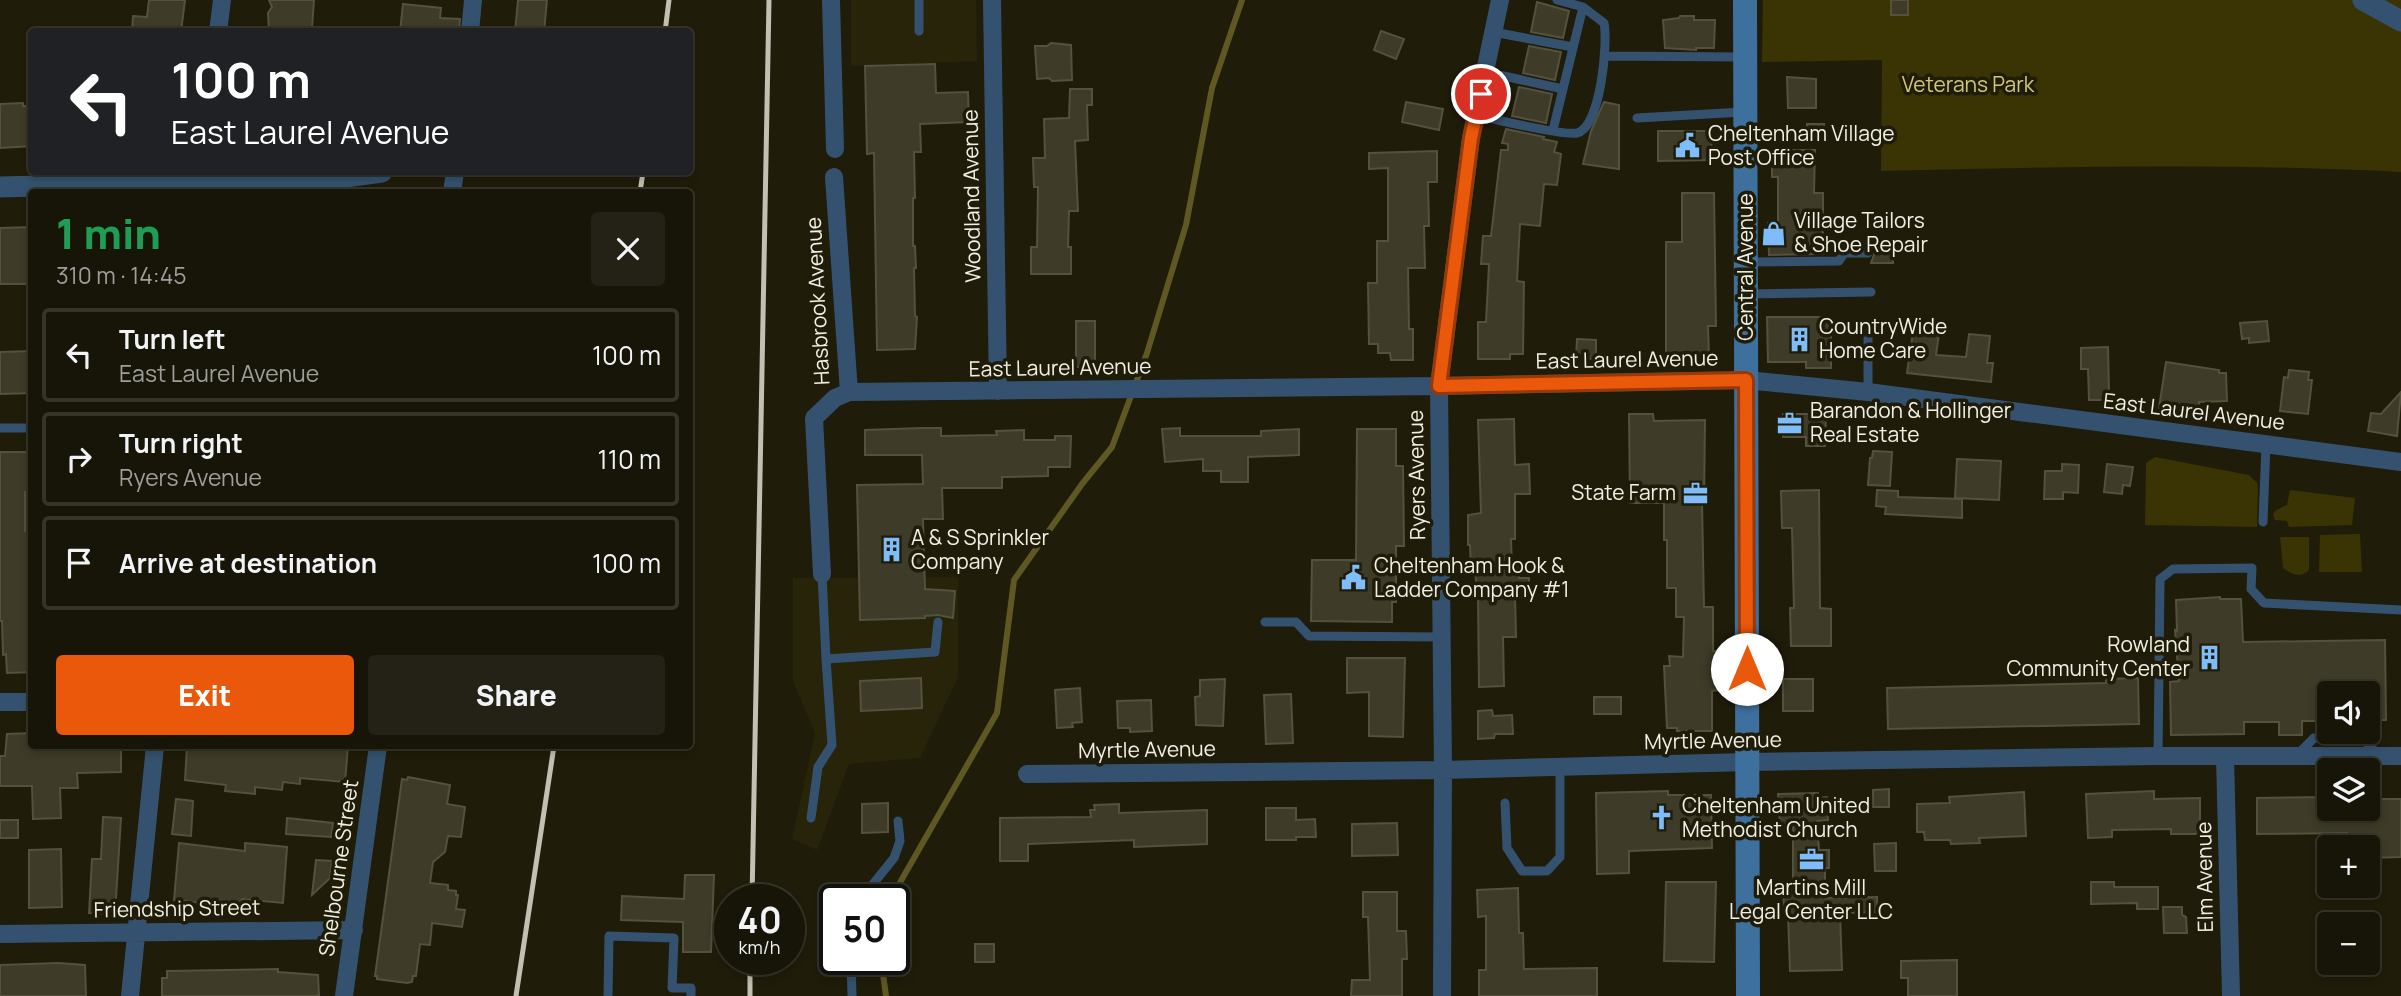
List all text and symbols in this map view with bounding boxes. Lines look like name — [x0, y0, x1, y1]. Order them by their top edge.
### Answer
text: 100 m — [171, 46, 311, 113]
icon: left — [56, 56, 147, 147]
pin — [1451, 64, 1511, 124]
park label: Veterans Park — [1902, 70, 2035, 98]
icon: arrive — [1462, 75, 1500, 113]
street label: Woodland Avenue — [955, 109, 987, 283]
text: East Laurel Avenue — [171, 110, 450, 154]
place label: Cheltenham Village Post Office — [1708, 119, 1895, 171]
public building icon: Cheltenham Village Post Office — [1674, 132, 1702, 160]
street label: Central Avenue — [1731, 193, 1759, 341]
text: 1 min — [56, 204, 161, 262]
place label: Village Tailors & Shoe Repair — [1794, 206, 1928, 258]
button: close — [591, 212, 665, 286]
street label: Hasbrook Avenue — [799, 216, 835, 386]
shop icon: Village Tailors & Shoe Repair — [1760, 219, 1788, 247]
text: 310 m · 14:45 — [56, 259, 186, 291]
place label: CountryWide Home Care — [1819, 312, 1947, 364]
text: Turn left — [119, 321, 226, 357]
building icon: CountryWide Home Care — [1785, 325, 1813, 353]
icon: left — [60, 336, 98, 374]
text: 100 m — [592, 337, 661, 373]
street label: East Laurel Avenue — [1535, 343, 1719, 375]
street label: East Laurel Avenue — [968, 351, 1152, 383]
text: East Laurel Avenue — [119, 357, 319, 389]
street label: East Laurel Avenue — [2102, 386, 2287, 436]
place label: Barandon & Hollinger Real Estate — [1810, 396, 2012, 448]
office icon: Barandon & Hollinger Real Estate — [1776, 409, 1804, 437]
street label: Ryers Avenue — [1401, 410, 1431, 540]
text: Turn right — [119, 425, 243, 461]
icon: right — [60, 440, 98, 478]
text: 110 m — [598, 441, 661, 477]
text: Ryers Avenue — [119, 461, 262, 493]
place label: State Farm — [1571, 478, 1676, 506]
office icon: State Farm — [1682, 479, 1710, 507]
place label: A & S Sprinkler Company — [911, 523, 1049, 575]
building icon: A & S Sprinkler Company — [877, 536, 905, 564]
icon: arrive — [60, 544, 98, 582]
text: Arrive at destination — [119, 545, 377, 581]
text: 100 m — [592, 545, 661, 581]
place label: Cheltenham Hook & Ladder Company #1 — [1374, 551, 1570, 603]
public building icon: Cheltenham Hook & Ladder Company #1 — [1340, 564, 1368, 592]
place label: Rowland Community Center — [2006, 630, 2190, 682]
position arrow — [1710, 632, 1784, 706]
building icon: Rowland Community Center — [2196, 643, 2224, 671]
button: Exit — [56, 655, 354, 735]
button: Share — [368, 655, 665, 735]
map controls — [2317, 681, 2380, 975]
button: sound — [2317, 681, 2380, 744]
street label: Myrtle Avenue — [1644, 725, 1782, 755]
street label: Myrtle Avenue — [1078, 734, 1216, 764]
button: layers — [2317, 758, 2380, 821]
street label: Shelbourne Street — [312, 778, 364, 958]
place label: Cheltenham United Methodist Church — [1682, 791, 1870, 843]
church icon: Cheltenham United Methodist Church — [1648, 804, 1676, 832]
street label: Elm Avenue — [2189, 821, 2219, 933]
button: + — [2317, 835, 2380, 898]
office icon: Martins Mill Legal Center LLC — [1797, 845, 1825, 873]
place label: Martins Mill Legal Center LLC — [1729, 873, 1893, 925]
speed limit sign: 50 — [819, 884, 910, 975]
street label: Friendship Street — [93, 893, 261, 923]
text: 40 — [737, 896, 782, 944]
button: − — [2317, 912, 2380, 975]
text: km/h — [739, 935, 780, 959]

